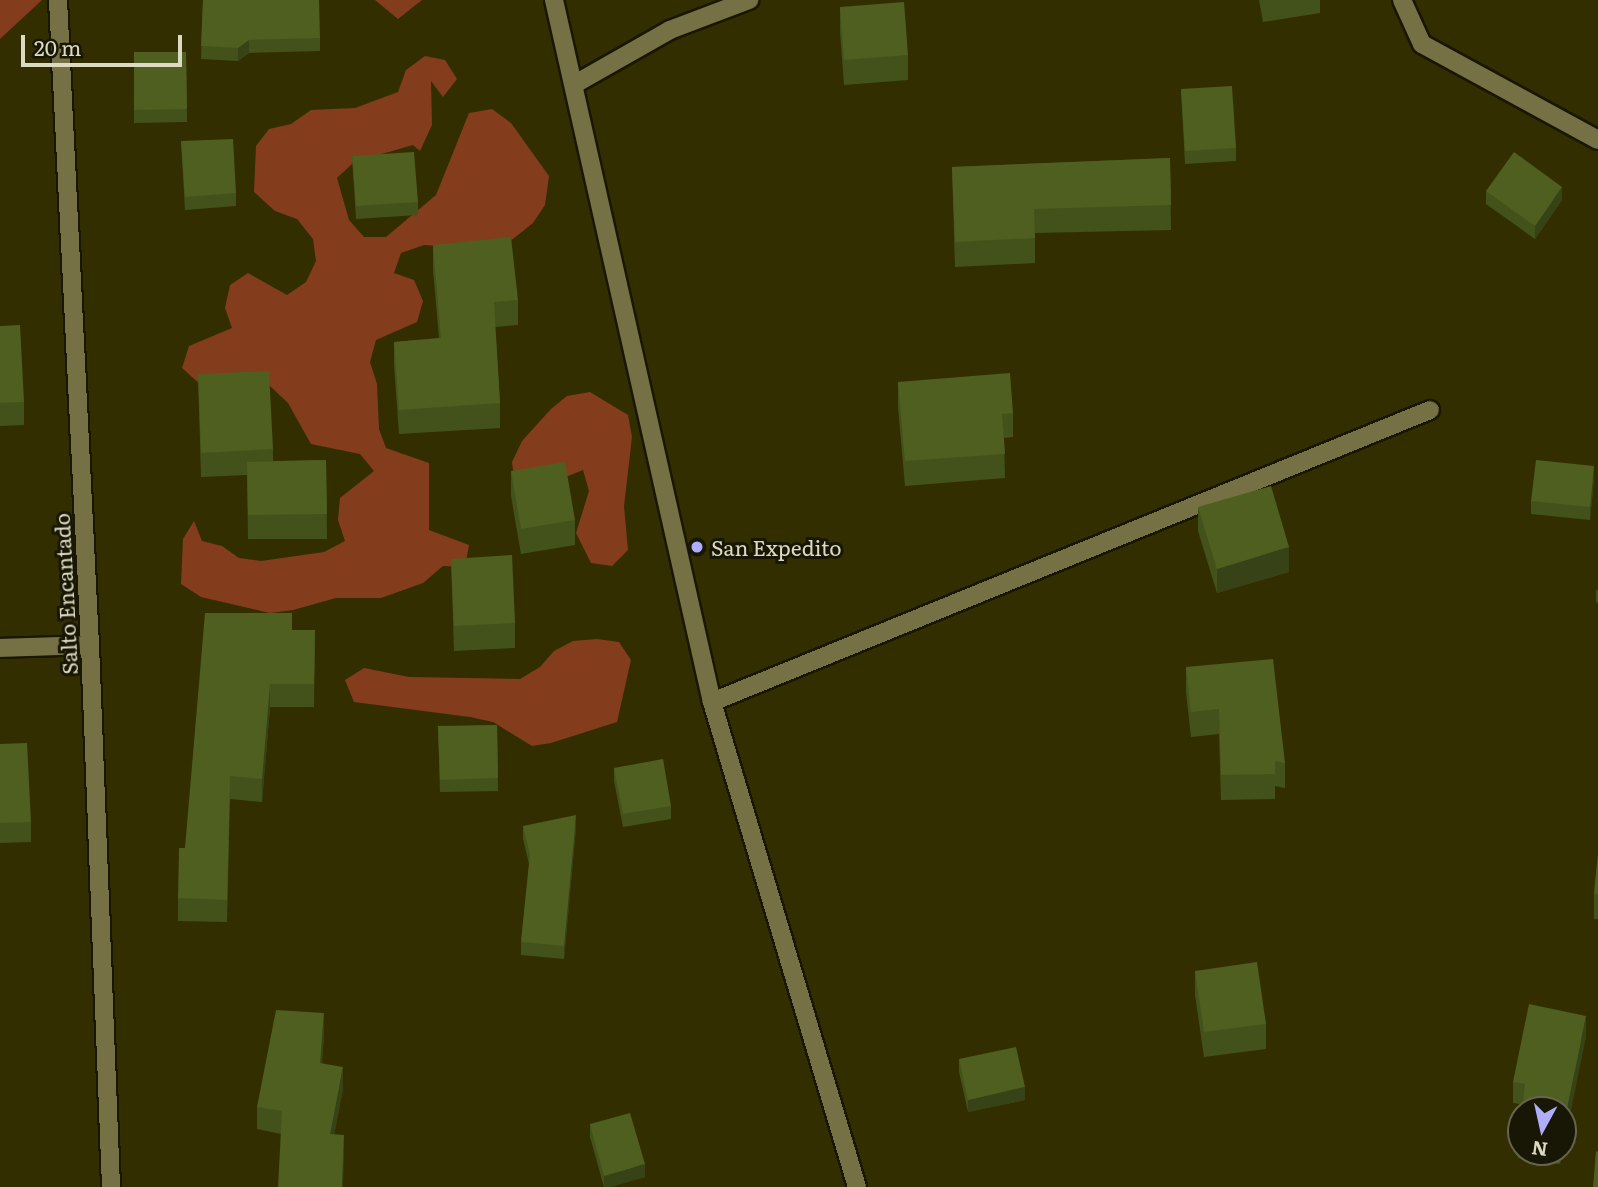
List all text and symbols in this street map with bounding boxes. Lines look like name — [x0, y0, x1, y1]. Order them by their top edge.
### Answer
scale bar — [24, 21, 186, 65]
text: 20 m — [34, 31, 81, 62]
street label: Salto Encantado — [48, 513, 82, 675]
place label: San Expedito — [711, 534, 842, 560]
marker: San Expedito — [689, 539, 705, 555]
north arrow — [1507, 1096, 1577, 1166]
text: N — [1530, 1135, 1549, 1165]

